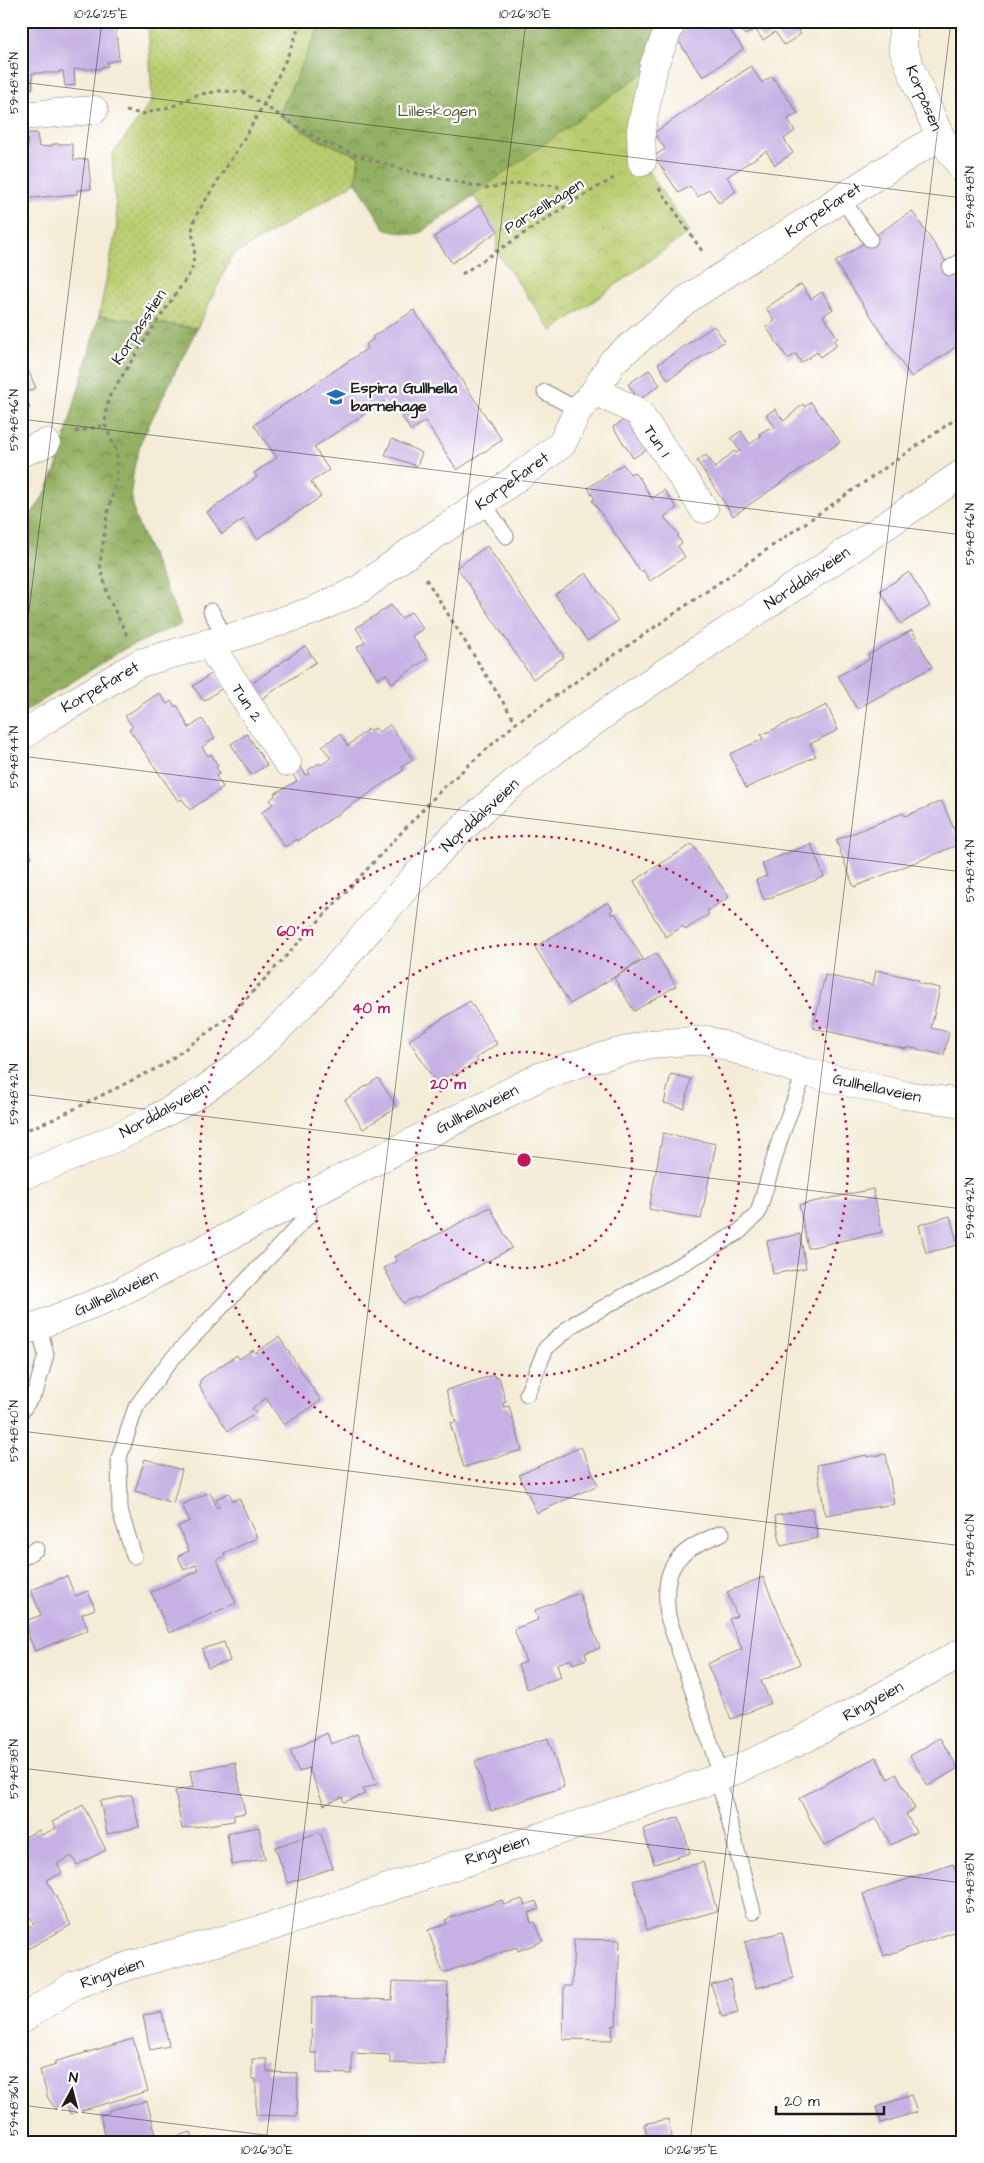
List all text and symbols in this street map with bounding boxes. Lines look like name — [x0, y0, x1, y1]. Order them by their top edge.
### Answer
text: 10°26'25"E — [74, 6, 128, 23]
text: 10°26'30"E — [499, 6, 551, 23]
text: 59°48'48"N — [6, 51, 23, 114]
street label: Korpåsen — [900, 62, 948, 134]
park label: Lilleskogen — [398, 100, 476, 123]
text: 59°48'48"N — [962, 165, 979, 228]
street label: Parsellhagen — [500, 173, 588, 240]
street label: Korpefaret — [781, 177, 866, 243]
street label: Korpåsstien — [106, 285, 172, 369]
place label: Espira Gullhella barnehage — [351, 377, 458, 419]
school or university icon: Espira Gullhella barnehage — [325, 386, 347, 408]
text: 59°48'46"N — [6, 389, 23, 451]
street label: Tun 1 — [638, 421, 676, 461]
street label: Korpefaret — [470, 446, 554, 515]
text: 59°48'46"N — [962, 503, 979, 565]
street label: Norddalsveien — [760, 541, 854, 615]
street label: Korpefaret — [57, 656, 143, 718]
street label: Tun 2 — [226, 680, 268, 726]
text: 59°48'44"N — [6, 725, 23, 788]
street label: Norddalsveien — [436, 773, 524, 857]
text: 59°48'44"N — [962, 839, 979, 902]
text: 60 m — [277, 921, 314, 942]
text: 40 m — [352, 998, 390, 1019]
text: 59°48'42"N — [6, 1063, 23, 1125]
street label: Gullhellaveien — [831, 1068, 923, 1108]
text: 20 m — [429, 1074, 466, 1095]
street label: Norddalsveien — [115, 1076, 213, 1144]
street label: Gullhellaveien — [432, 1079, 522, 1139]
centre of rings — [515, 1151, 533, 1169]
text: 59°48'42"N — [962, 1177, 979, 1239]
street label: Gullhellaveien — [71, 1264, 161, 1322]
text: 59°48'40"N — [6, 1400, 23, 1462]
text: 59°48'40"N — [962, 1514, 979, 1576]
street label: Ringveien — [839, 1675, 908, 1728]
text: 59°48'38"N — [6, 1738, 23, 1799]
street label: Ringveien — [462, 1829, 532, 1872]
text: 59°48'38"N — [962, 1852, 979, 1913]
street label: Ringveien — [77, 1952, 147, 1995]
north arrow — [48, 2066, 98, 2116]
text: N — [68, 2068, 79, 2089]
text: 59°48'36"N — [6, 2076, 23, 2136]
scale bar — [776, 2083, 884, 2115]
text: 20 m — [784, 2091, 820, 2112]
text: 10°26'30"E — [241, 2142, 293, 2159]
text: 10°26'35"E — [665, 2142, 717, 2159]

